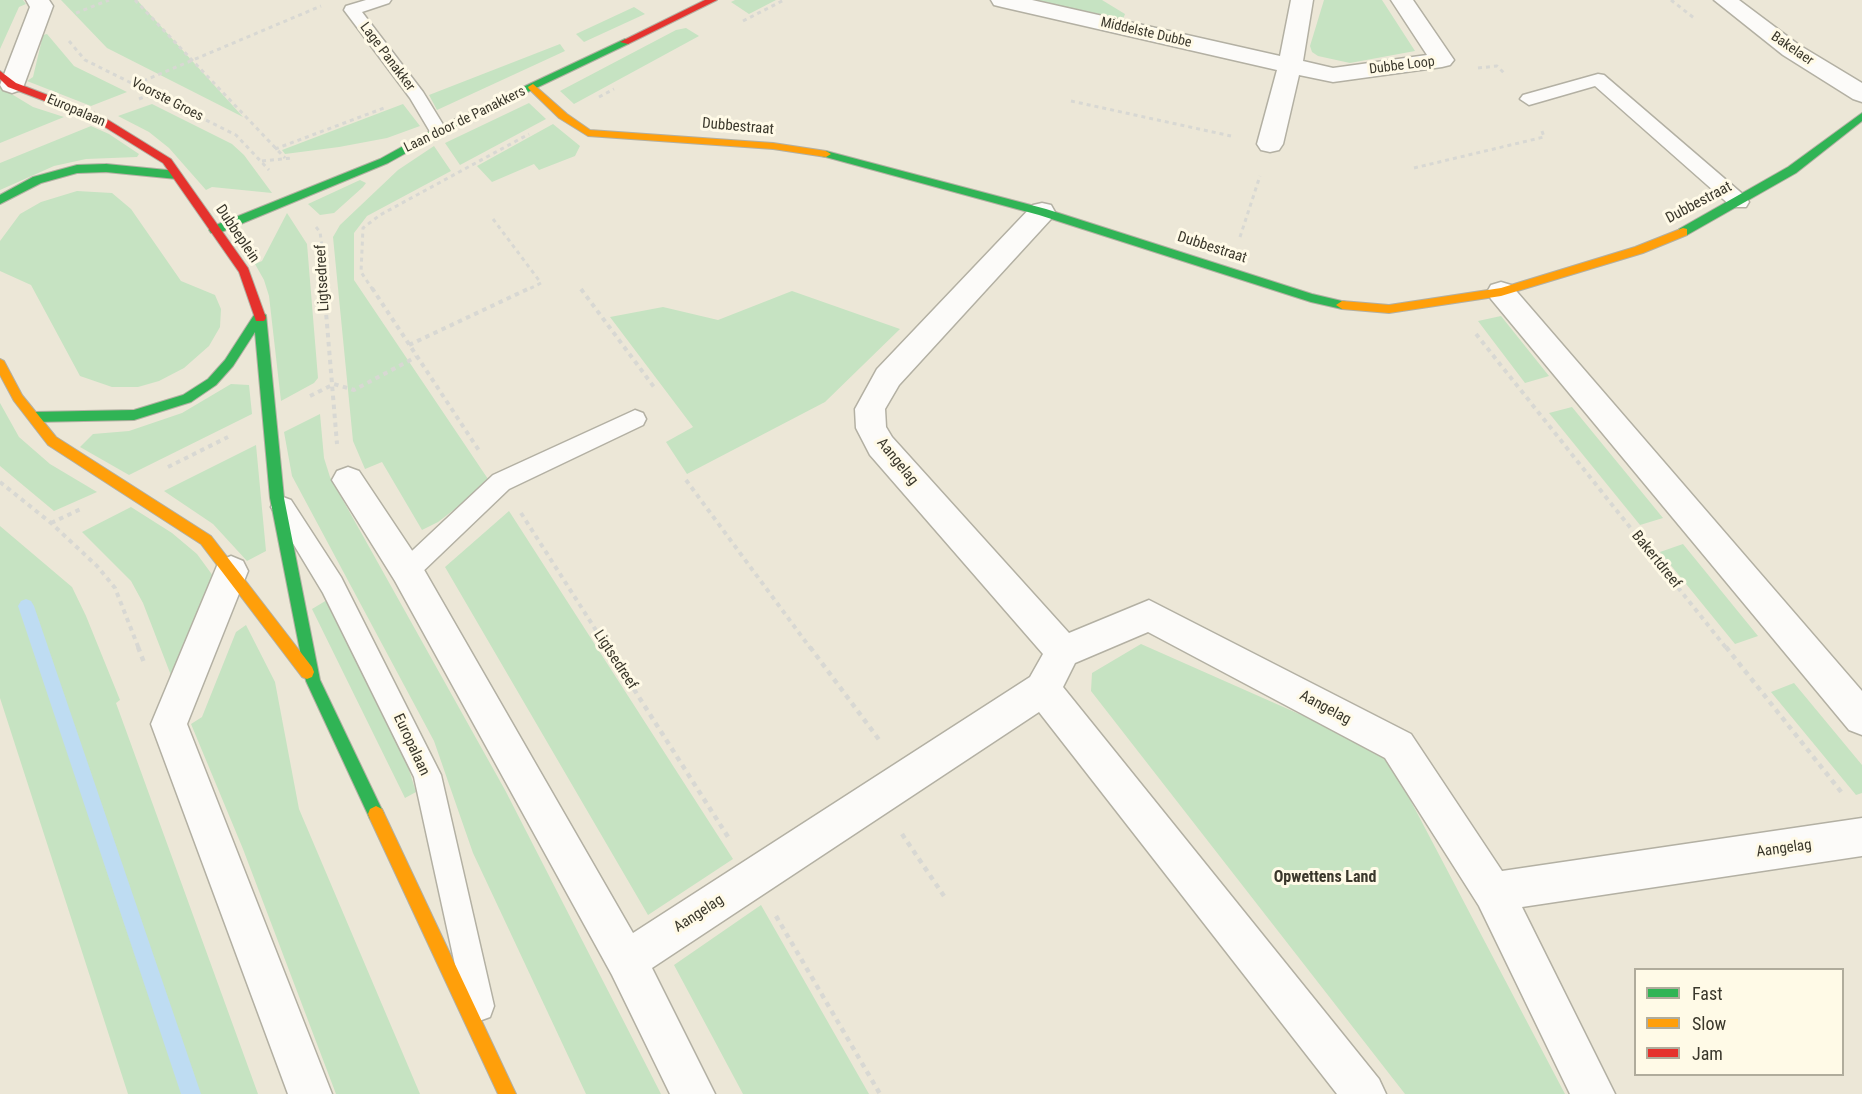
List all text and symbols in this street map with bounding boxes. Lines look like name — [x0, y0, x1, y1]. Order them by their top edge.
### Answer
street label: Middelste Dubbe — [1099, 14, 1193, 52]
street label: Lage Panakker — [356, 20, 418, 94]
street label: Bakelaer — [1767, 29, 1817, 69]
street label: Dubbe Loop — [1368, 54, 1436, 78]
street label: Voorste Groes — [128, 75, 206, 125]
street label: Laan door de Panakkers — [402, 83, 528, 157]
street label: Europalaan — [44, 91, 108, 131]
street label: Dubbestraat — [701, 115, 775, 139]
street label: Dubbestraat — [1663, 178, 1735, 228]
street label: Dubbeplein — [211, 202, 263, 266]
street label: Dubbestraat — [1175, 228, 1249, 268]
street label: Ligtsedreef — [312, 244, 334, 312]
street label: Aangelag — [873, 435, 921, 489]
street label: Bakertdreef — [1627, 527, 1685, 593]
street label: Ligtsedreef — [589, 627, 641, 693]
street label: Aangelag — [1296, 687, 1354, 729]
street label: Europalaan — [389, 711, 433, 779]
street label: Aangelag — [1755, 836, 1813, 862]
district label: Opwettens Land — [1274, 868, 1376, 888]
street label: Aangelag — [671, 891, 727, 937]
legend — [1634, 968, 1844, 1076]
text: Fast — [1692, 983, 1723, 1004]
text: Slow — [1692, 1013, 1726, 1034]
text: Jam — [1692, 1043, 1723, 1064]

